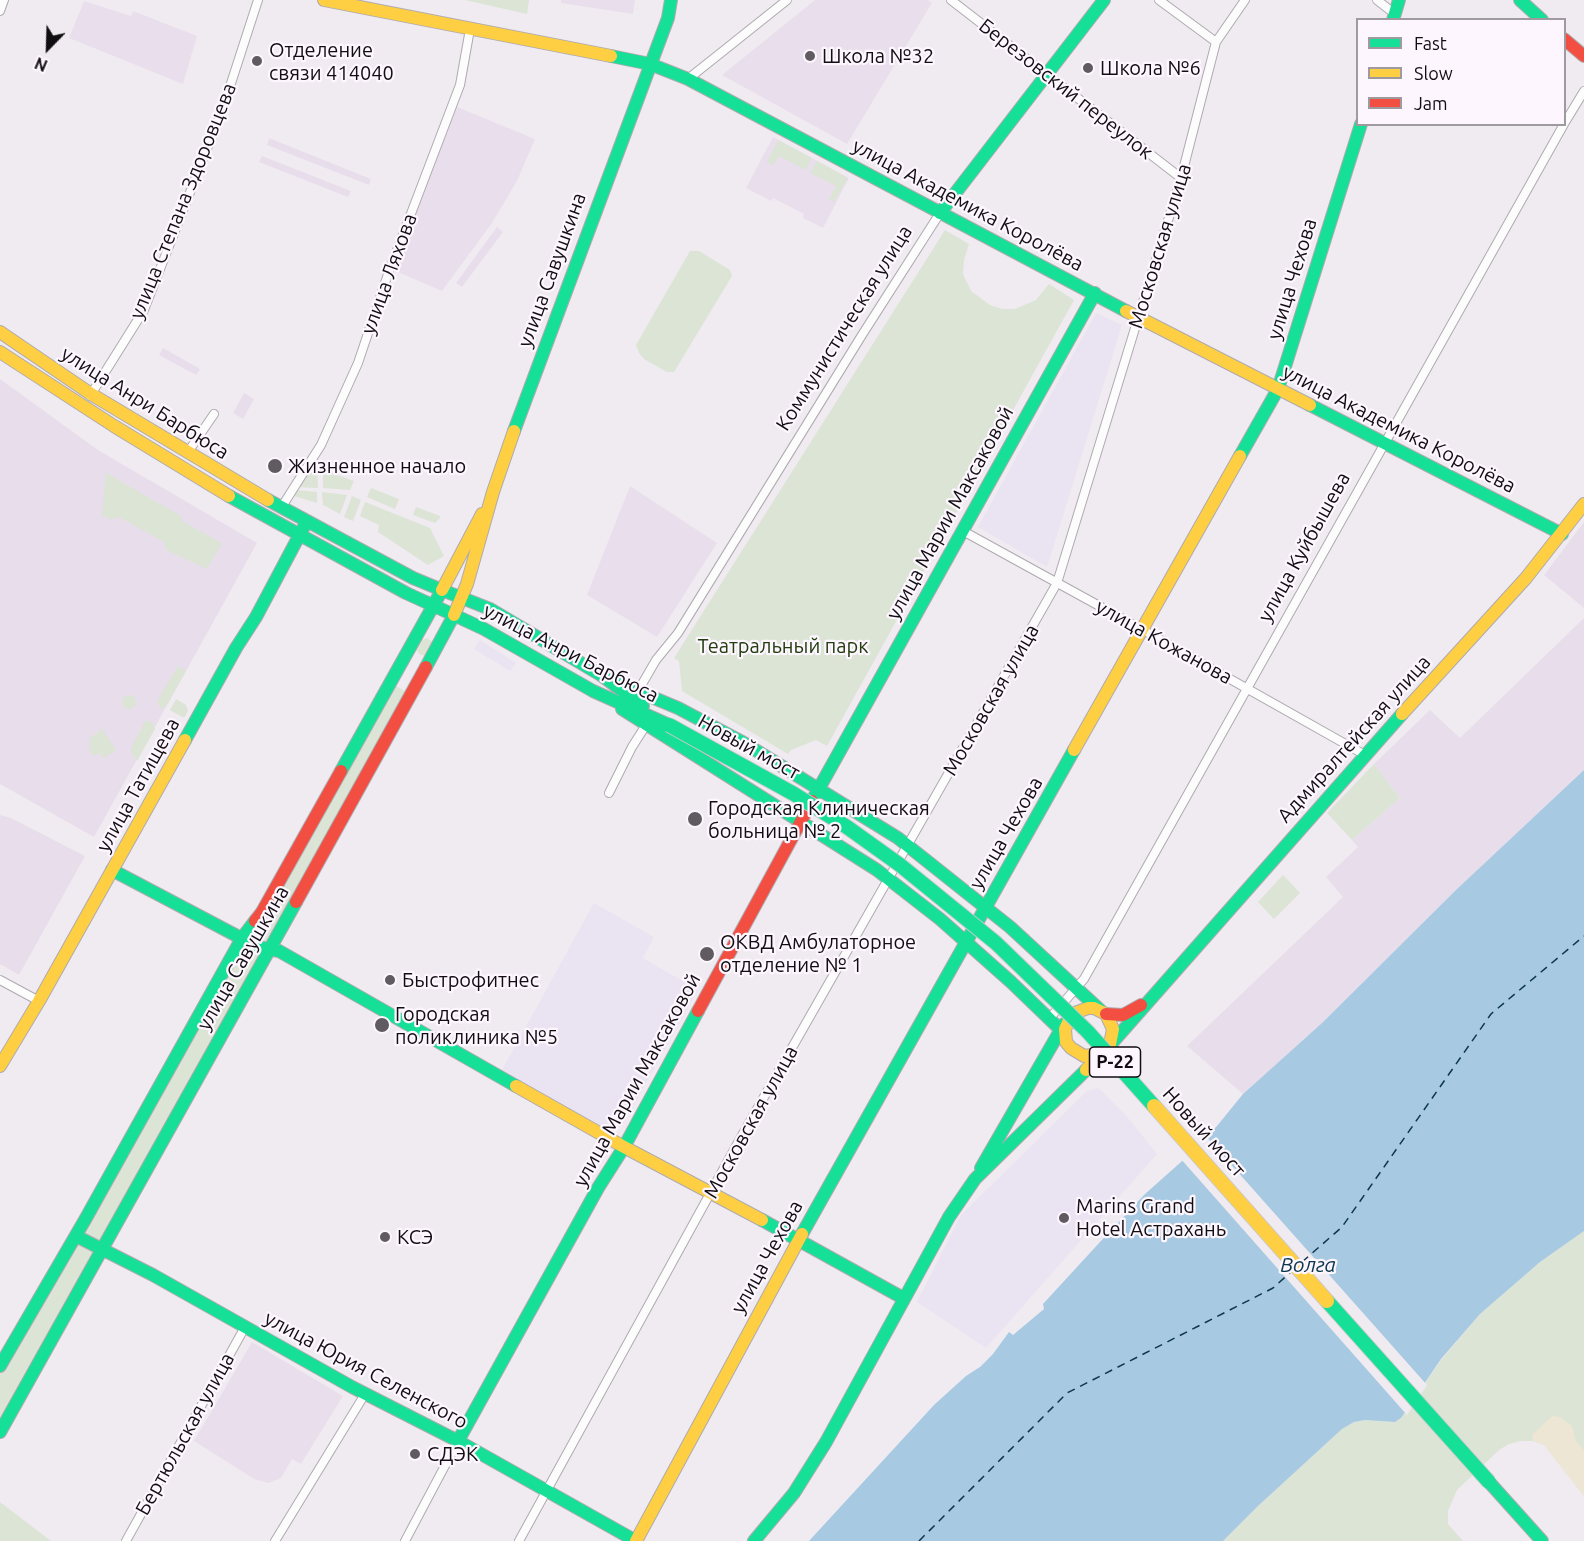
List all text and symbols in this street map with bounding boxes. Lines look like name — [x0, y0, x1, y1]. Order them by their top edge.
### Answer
street label: Березовский переулок — [974, 14, 1158, 164]
north arrow — [18, 18, 78, 78]
legend — [1356, 18, 1566, 126]
text: Fast — [1414, 33, 1447, 53]
place label: Отделение связи 414040 — [269, 38, 394, 85]
place label: Школа №32 — [822, 44, 934, 68]
marker: Школа №32 — [803, 49, 817, 63]
text: N — [32, 54, 50, 75]
marker: Отделение связи 414040 — [250, 54, 264, 68]
place label: Школа №6 — [1100, 56, 1201, 80]
marker: Школа №6 — [1081, 61, 1095, 75]
text: Slow — [1414, 63, 1453, 83]
street label: улица Степана Здоровцева — [125, 79, 241, 323]
text: Jam — [1414, 93, 1448, 113]
street label: улица Академика Королёва — [848, 134, 1088, 276]
street label: Московская улица — [1124, 161, 1196, 331]
street label: улица Савушкина — [513, 189, 591, 351]
street label: улица Ляхова — [356, 210, 422, 338]
street label: улица Чехова — [1262, 215, 1322, 343]
street label: Коммунистическая улица — [771, 221, 917, 435]
street label: улица Анри Барбюса — [57, 342, 233, 464]
street label: улица Академика Королёва — [1278, 360, 1520, 498]
street label: улица Марии Максаковой — [881, 402, 1019, 624]
place label: Жизненное начало — [288, 454, 466, 478]
marker: Жизненное начало — [266, 457, 284, 475]
street label: улица Куйбышева — [1253, 468, 1355, 626]
street label: улица Кожанова — [1091, 595, 1237, 689]
street label: улица Анри Барбюса — [479, 598, 663, 708]
street label: Московская улица — [938, 620, 1044, 780]
park label: Театральный парк — [697, 634, 869, 658]
street label: Адмиралтейская улица — [1272, 650, 1436, 828]
street label: Новый мост — [694, 709, 804, 785]
street label: улица Татищева — [91, 714, 185, 856]
street label: улица Чехова — [964, 773, 1048, 893]
place label: Городская Клиническая больница № 2 — [708, 796, 930, 843]
marker: Городская Клиническая больница № 2 — [686, 810, 704, 828]
street label: улица Савушкина — [192, 881, 294, 1035]
place label: ОКВД Амбулаторное отделение № 1 — [720, 930, 916, 977]
marker: ОКВД Амбулаторное отделение № 1 — [698, 945, 716, 963]
place label: Быстрофитнес — [402, 968, 539, 992]
street label: улица Марии Максаковой — [568, 969, 706, 1191]
marker: Быстрофитнес — [383, 973, 397, 987]
place label: Городская поликлиника №5 — [395, 1002, 558, 1049]
marker: Городская поликлиника №5 — [373, 1016, 391, 1034]
street label: Московская улица — [699, 1041, 803, 1203]
road number: Р-22 — [1090, 1047, 1140, 1077]
street label: Новый мост — [1157, 1082, 1251, 1182]
place label: Marins Grand Hotel Астрахань — [1076, 1194, 1226, 1241]
street label: улица Чехова — [726, 1196, 808, 1318]
marker: Marins Grand Hotel Астрахань — [1057, 1211, 1071, 1225]
place label: КСЭ — [397, 1225, 433, 1249]
marker: КСЭ — [378, 1230, 392, 1244]
water label: Волга — [1280, 1252, 1336, 1278]
street label: улица Юрия Селенского — [260, 1306, 472, 1434]
street label: Бертюльская улица — [130, 1349, 240, 1519]
place label: СДЭК — [427, 1442, 478, 1466]
marker: СДЭК — [408, 1447, 422, 1461]

